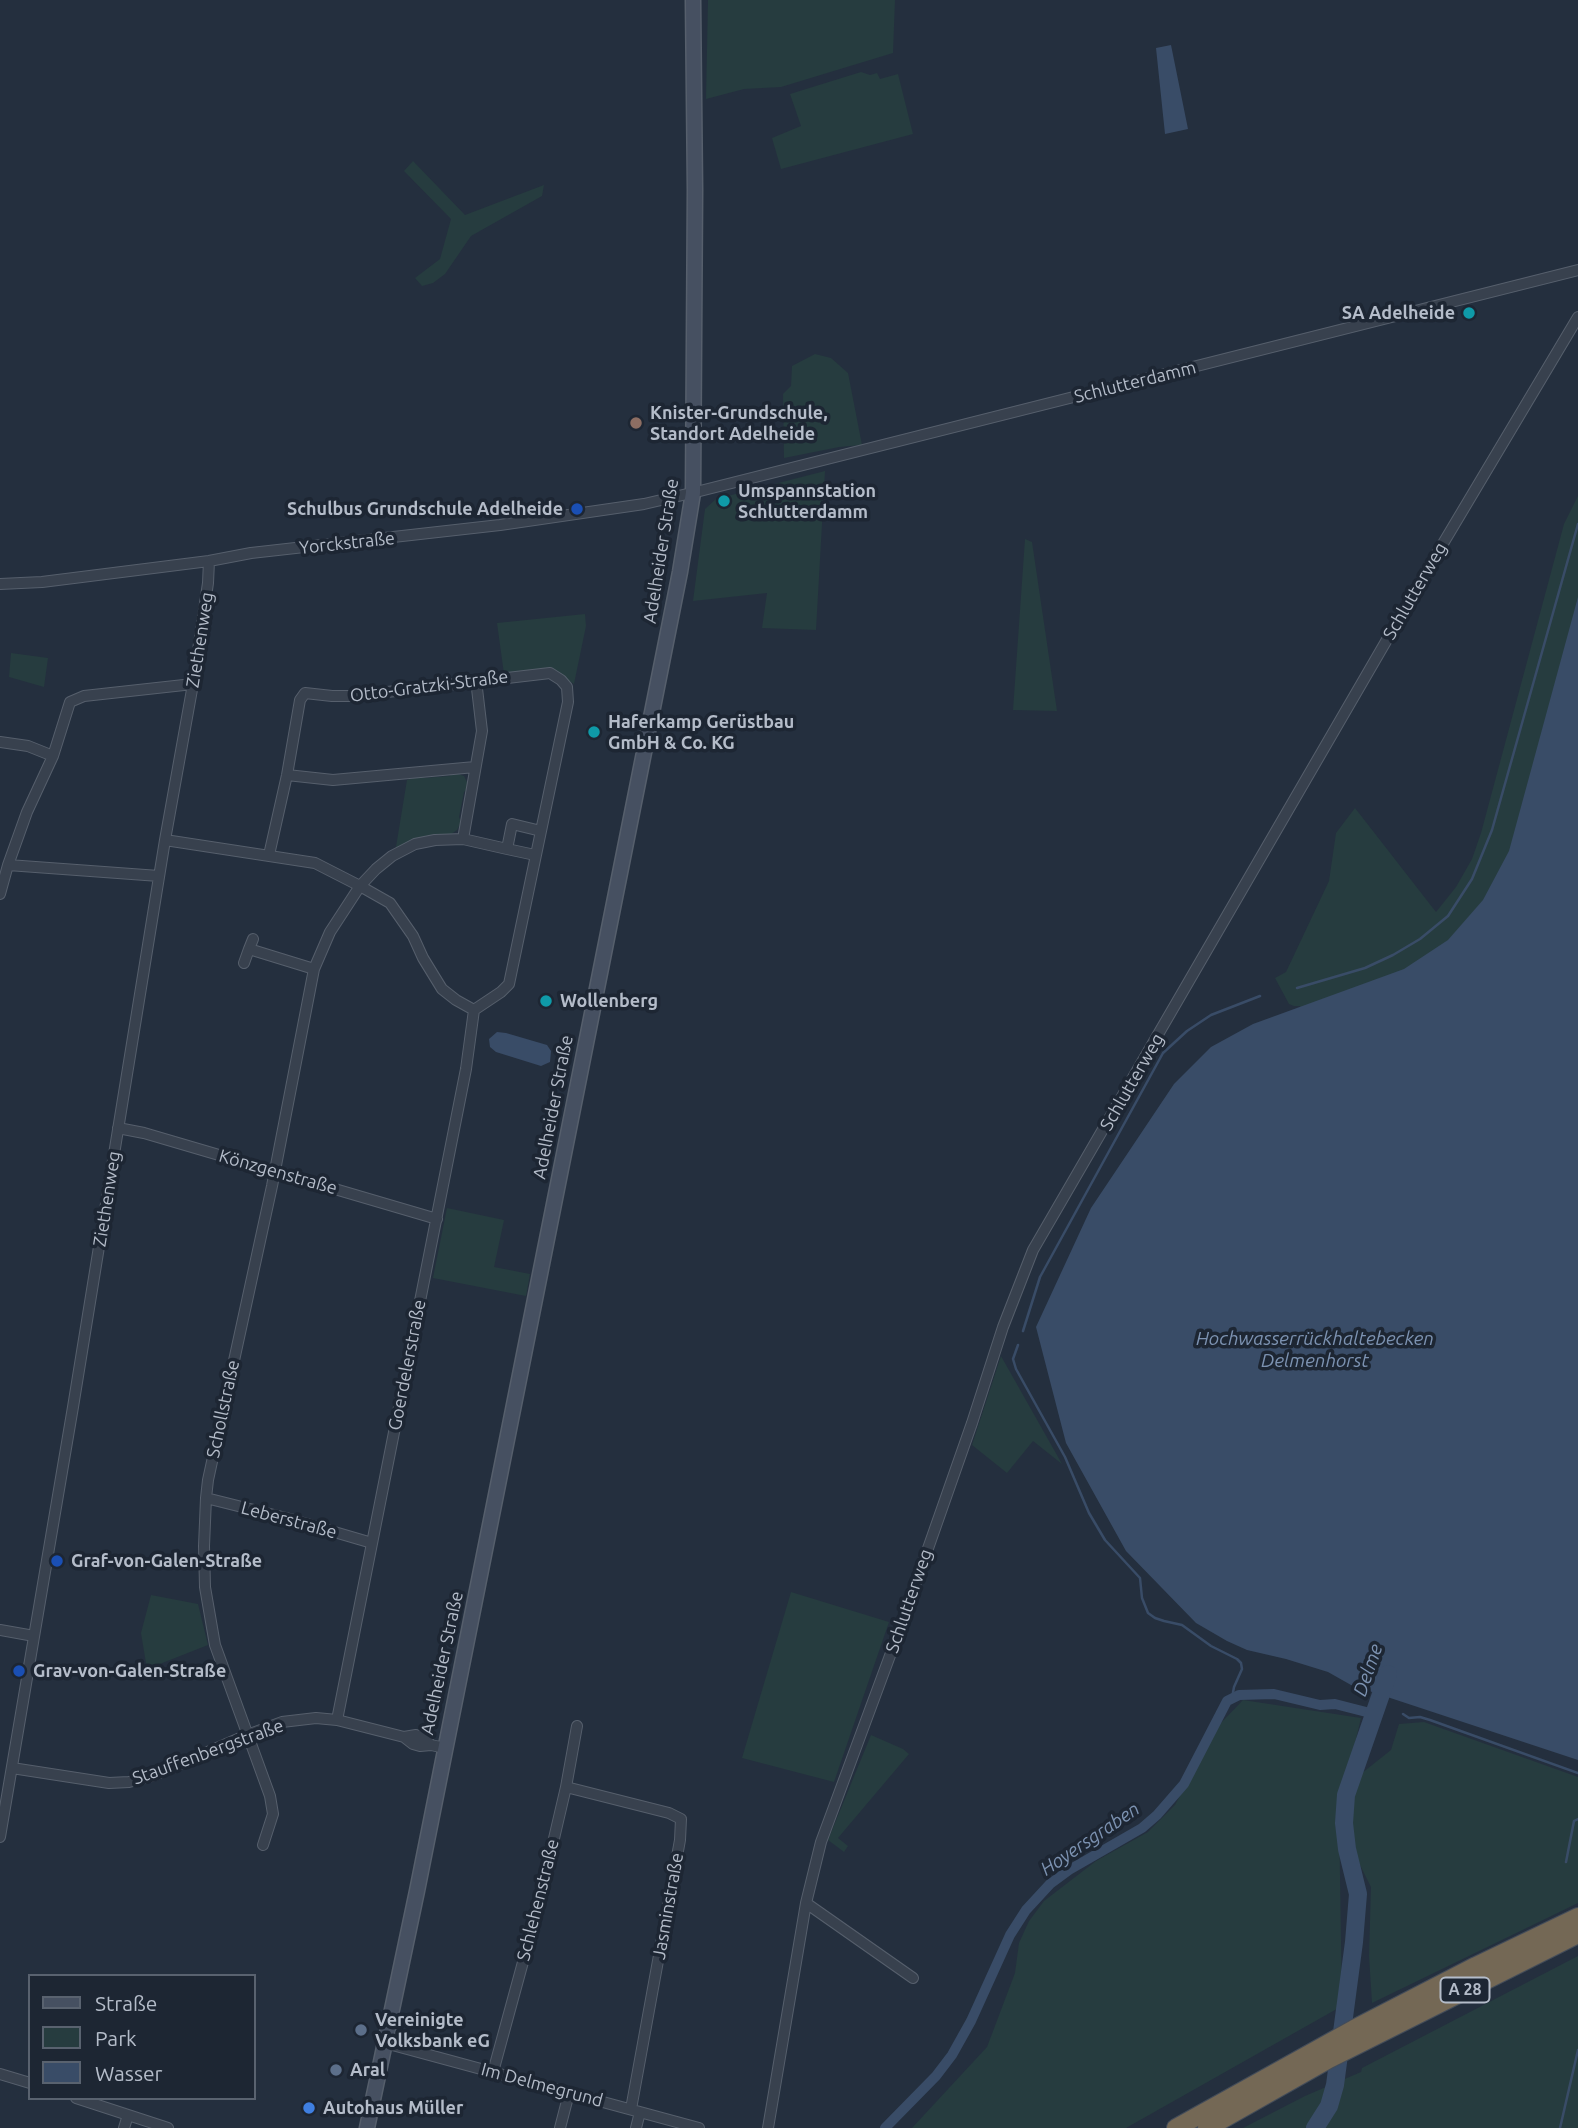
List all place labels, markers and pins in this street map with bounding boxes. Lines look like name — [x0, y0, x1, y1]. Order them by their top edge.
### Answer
place label: SA Adelheide — [1342, 302, 1455, 324]
marker: SA Adelheide — [1461, 305, 1477, 321]
place label: Knister-Grundschule, Standort Adelheide — [650, 402, 828, 444]
marker: Knister-Grundschule, Standort Adelheide — [628, 415, 644, 431]
place label: Umspannstation Schlutterdamm — [738, 480, 876, 522]
marker: Umspannstation Schlutterdamm — [716, 493, 732, 509]
place label: Schulbus Grundschule Adelheide — [287, 498, 563, 520]
marker: Schulbus Grundschule Adelheide — [569, 501, 585, 517]
place label: Haferkamp Gerüstbau GmbH & Co. KG — [608, 711, 794, 754]
marker: Haferkamp Gerüstbau GmbH & Co. KG — [586, 724, 602, 740]
place label: Wollenberg — [560, 990, 658, 1012]
marker: Wollenberg — [538, 993, 554, 1009]
place label: Graf-von-Galen-Straße — [71, 1550, 262, 1572]
marker: Graf-von-Galen-Straße — [49, 1553, 65, 1569]
place label: Grav-von-Galen-Straße — [33, 1660, 226, 1682]
marker: Grav-von-Galen-Straße — [11, 1663, 27, 1679]
place label: Vereinigte Volksbank eG — [375, 2009, 490, 2052]
marker: Vereinigte Volksbank eG — [353, 2022, 369, 2038]
place label: Aral — [350, 2059, 385, 2081]
marker: Aral — [328, 2062, 344, 2078]
place label: Autohaus Müller — [323, 2097, 463, 2119]
marker: Autohaus Müller — [301, 2100, 317, 2116]

